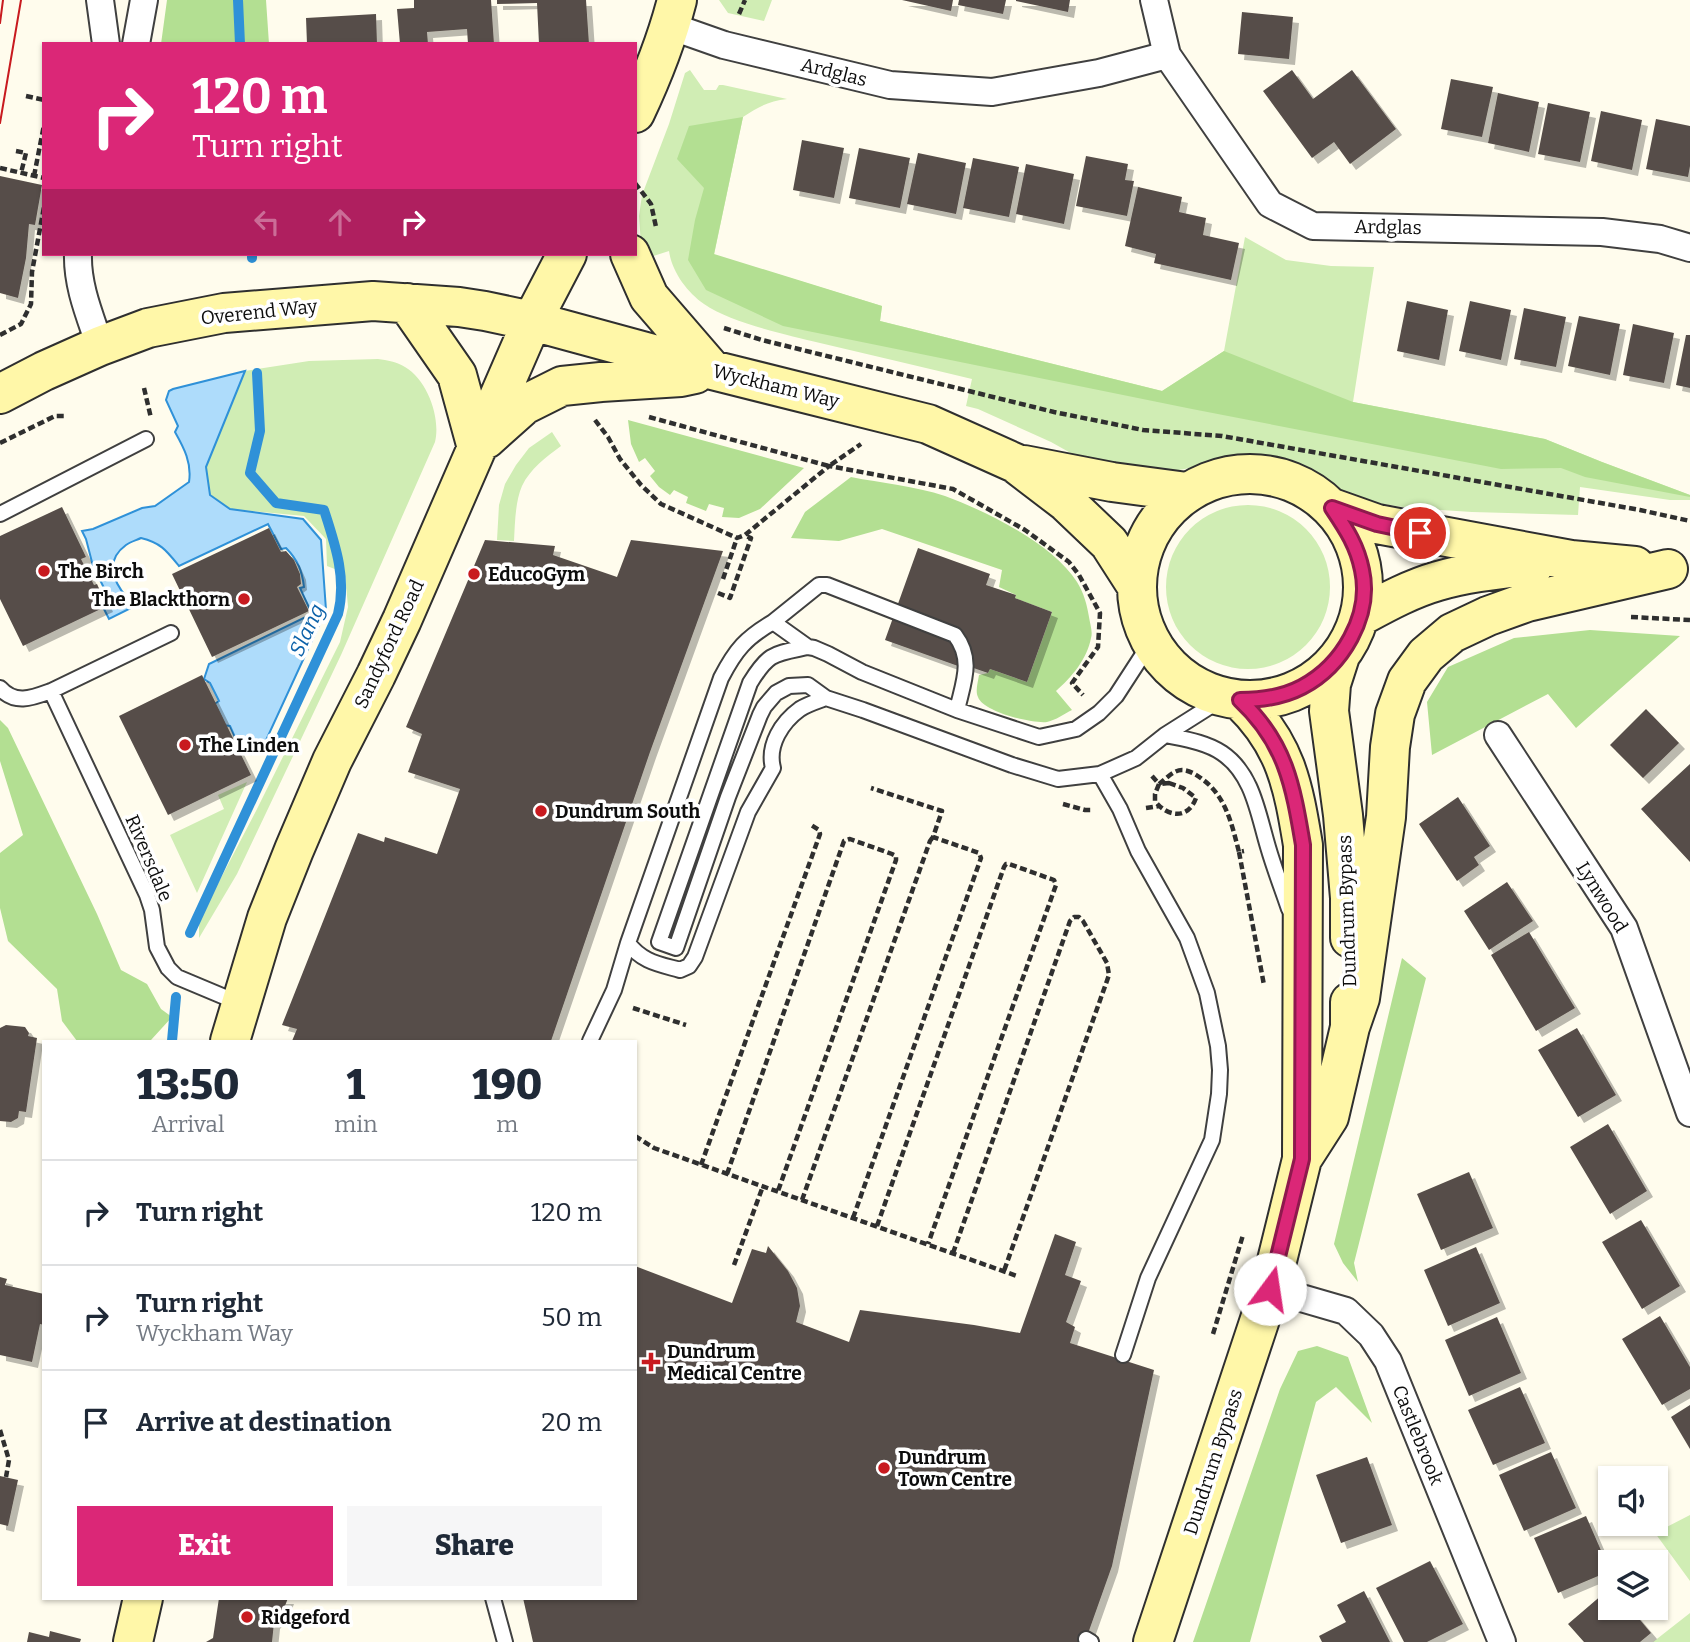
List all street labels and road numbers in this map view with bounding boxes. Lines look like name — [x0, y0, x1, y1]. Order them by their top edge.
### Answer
street label: Ardglas — [799, 53, 869, 91]
street label: Ardglas — [1354, 215, 1422, 239]
street label: Overend Way — [200, 294, 319, 330]
street label: Wyckham Way — [710, 359, 843, 413]
street label: Sandyford Road — [349, 576, 429, 712]
street label: Riversdale — [120, 811, 178, 905]
street label: Dundrum Bypass — [1333, 835, 1361, 987]
street label: Lynwood — [1571, 857, 1633, 937]
street label: Castlebrook — [1388, 1382, 1448, 1488]
street label: Dundrum Bypass — [1179, 1386, 1247, 1538]

